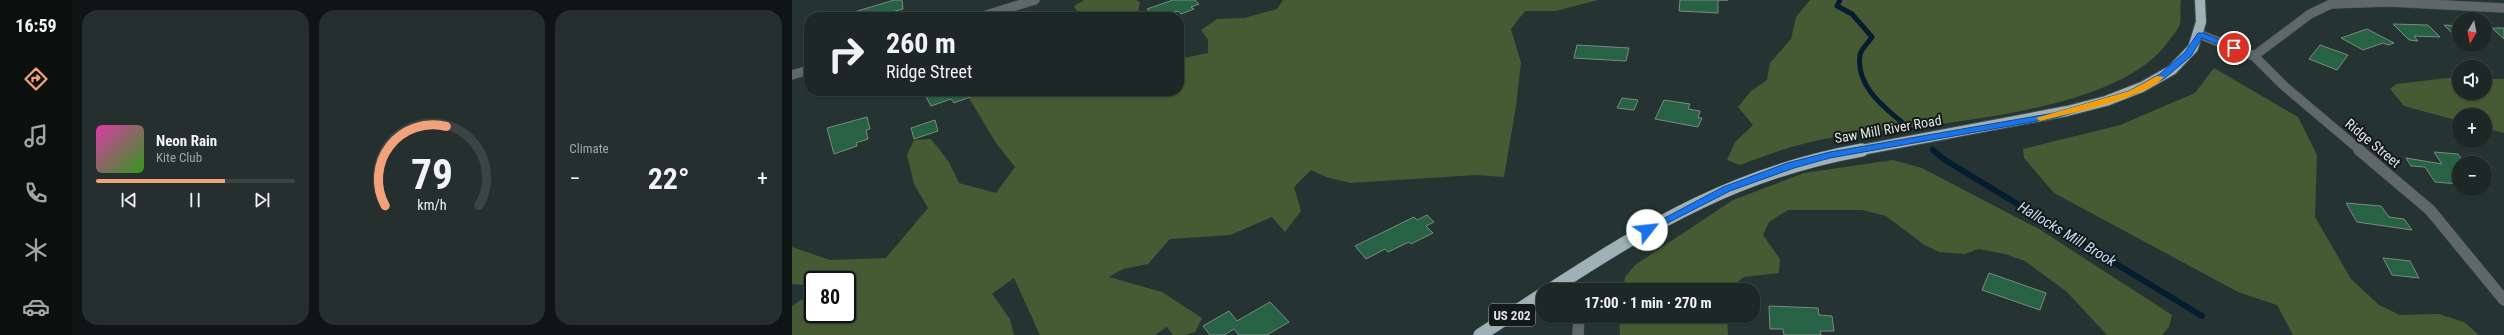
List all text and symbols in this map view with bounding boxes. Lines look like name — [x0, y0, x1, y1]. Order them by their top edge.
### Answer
north arrow — [2452, 12, 2492, 52]
map controls — [2452, 12, 2492, 196]
text: 16:59 — [15, 15, 57, 36]
text: 260 m — [886, 27, 956, 60]
icon: right — [820, 28, 872, 80]
pin — [2217, 31, 2251, 65]
icon: arrive — [2223, 37, 2245, 59]
button: sound — [2452, 60, 2492, 100]
text: Ridge Street — [886, 61, 972, 82]
icon: directions — [22, 65, 50, 93]
button: + — [2452, 108, 2492, 148]
street label: Saw Mill River Road — [1833, 112, 1943, 146]
street label: Ridge Street — [2342, 115, 2404, 171]
icon: music — [22, 122, 50, 150]
text: Neon Rain — [156, 132, 217, 150]
text: Climate — [569, 141, 609, 156]
text: 79 — [411, 149, 453, 198]
text: Kite Club — [156, 150, 202, 165]
button: − — [2452, 156, 2492, 196]
text: 22° — [648, 161, 690, 196]
text: − — [569, 166, 580, 191]
text: + — [757, 166, 768, 191]
icon: phone — [22, 179, 50, 207]
icon: previous — [118, 189, 140, 211]
icon: pause — [184, 189, 206, 211]
icon: next — [251, 189, 273, 211]
text: km/h — [417, 196, 447, 212]
water label: Hallocks Mill Brook — [2015, 198, 2120, 271]
position arrow — [1626, 209, 1668, 251]
icon: climate — [22, 236, 50, 264]
speed limit sign: 80 — [804, 271, 856, 323]
icon: car — [22, 293, 50, 321]
text: 17:00 · 1 min · 270 m — [1584, 294, 1712, 312]
road number: US 202 — [1489, 304, 1535, 326]

